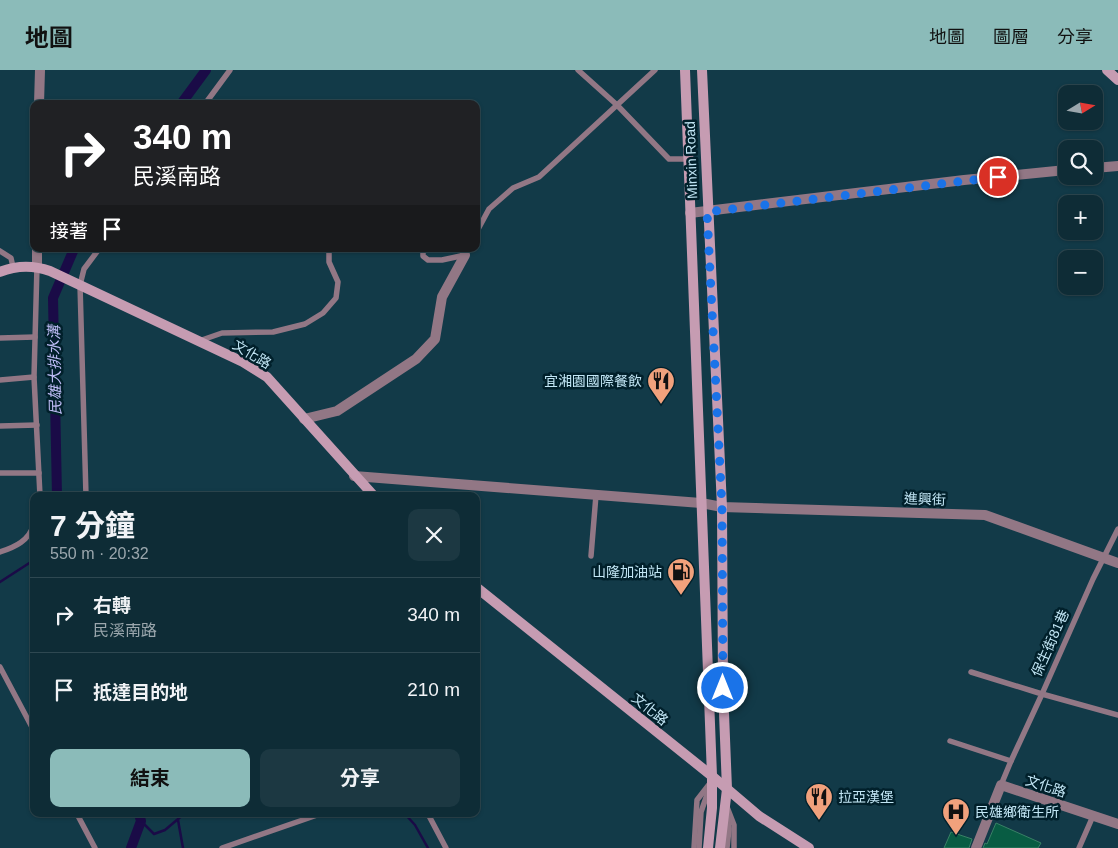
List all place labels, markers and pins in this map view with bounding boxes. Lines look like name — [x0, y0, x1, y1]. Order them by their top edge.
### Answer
pin — [977, 156, 1019, 198]
restaurant icon: 宜湘園國際餐飲 — [646, 366, 676, 405]
place label: 宜湘園國際餐飲 — [544, 373, 642, 389]
fuel station icon: 山隆加油站 — [666, 557, 696, 596]
place label: 山隆加油站 — [592, 564, 662, 580]
restaurant icon: 拉亞漢堡 — [804, 782, 834, 821]
place label: 拉亞漢堡 — [838, 789, 894, 805]
hospital icon: 民雄鄉衛生所 — [941, 797, 971, 836]
place label: 民雄鄉衛生所 — [975, 804, 1059, 820]

